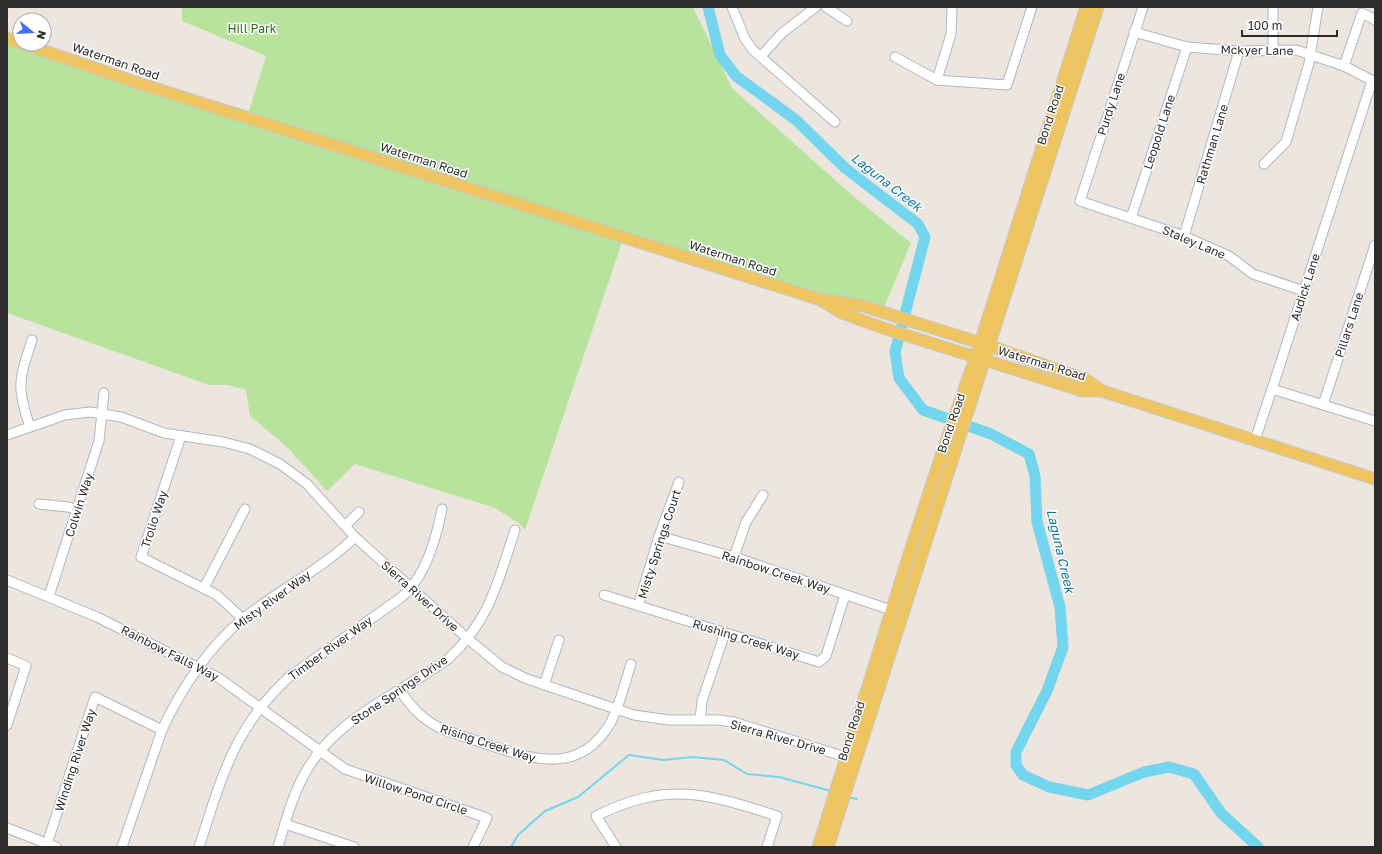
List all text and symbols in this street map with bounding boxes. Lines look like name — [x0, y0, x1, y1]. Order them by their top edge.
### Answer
north arrow — [12, 12, 52, 52]
scale bar — [1242, 12, 1337, 38]
text: 100 m — [1248, 18, 1282, 33]
park label: Hill Park — [228, 21, 277, 36]
text: N — [35, 29, 49, 41]
street label: Waterman Road — [70, 39, 162, 83]
street label: Mckyer Lane — [1220, 42, 1294, 58]
street label: Purdy Lane — [1094, 71, 1128, 137]
street label: Bond Road — [1033, 83, 1067, 147]
street label: Leopold Lane — [1140, 93, 1178, 171]
street label: Rathman Lane — [1193, 102, 1231, 186]
street label: Waterman Road — [378, 139, 470, 181]
water label: Laguna Creek — [848, 149, 927, 216]
street label: Staley Lane — [1160, 222, 1228, 262]
street label: Waterman Road — [687, 237, 779, 279]
street label: Audick Lane — [1287, 251, 1323, 323]
street label: Pillars Lane — [1331, 290, 1367, 359]
street label: Waterman Road — [996, 342, 1088, 384]
street label: Bond Road — [934, 391, 968, 455]
street label: Colwin Way — [62, 471, 97, 539]
street label: Misty Springs Court — [634, 487, 684, 601]
street label: Trolio Way — [138, 488, 170, 550]
water label: Laguna Creek — [1044, 508, 1079, 596]
street label: Rainbow Creek Way — [720, 547, 832, 597]
street label: Sierra River Drive — [378, 557, 462, 635]
street label: Misty River Way — [231, 567, 314, 633]
street label: Timber River Way — [285, 612, 375, 683]
street label: Rushing Creek Way — [691, 616, 801, 662]
street label: Rainbow Falls Way — [119, 622, 222, 684]
street label: Stone Springs Drive — [348, 652, 450, 728]
street label: Bond Road — [834, 699, 868, 763]
street label: Winding River Way — [51, 706, 99, 813]
street label: Sierra River Drive — [728, 716, 828, 758]
street label: Rising Creek Way — [438, 721, 538, 766]
street label: Willow Pond Circle — [362, 770, 470, 818]

